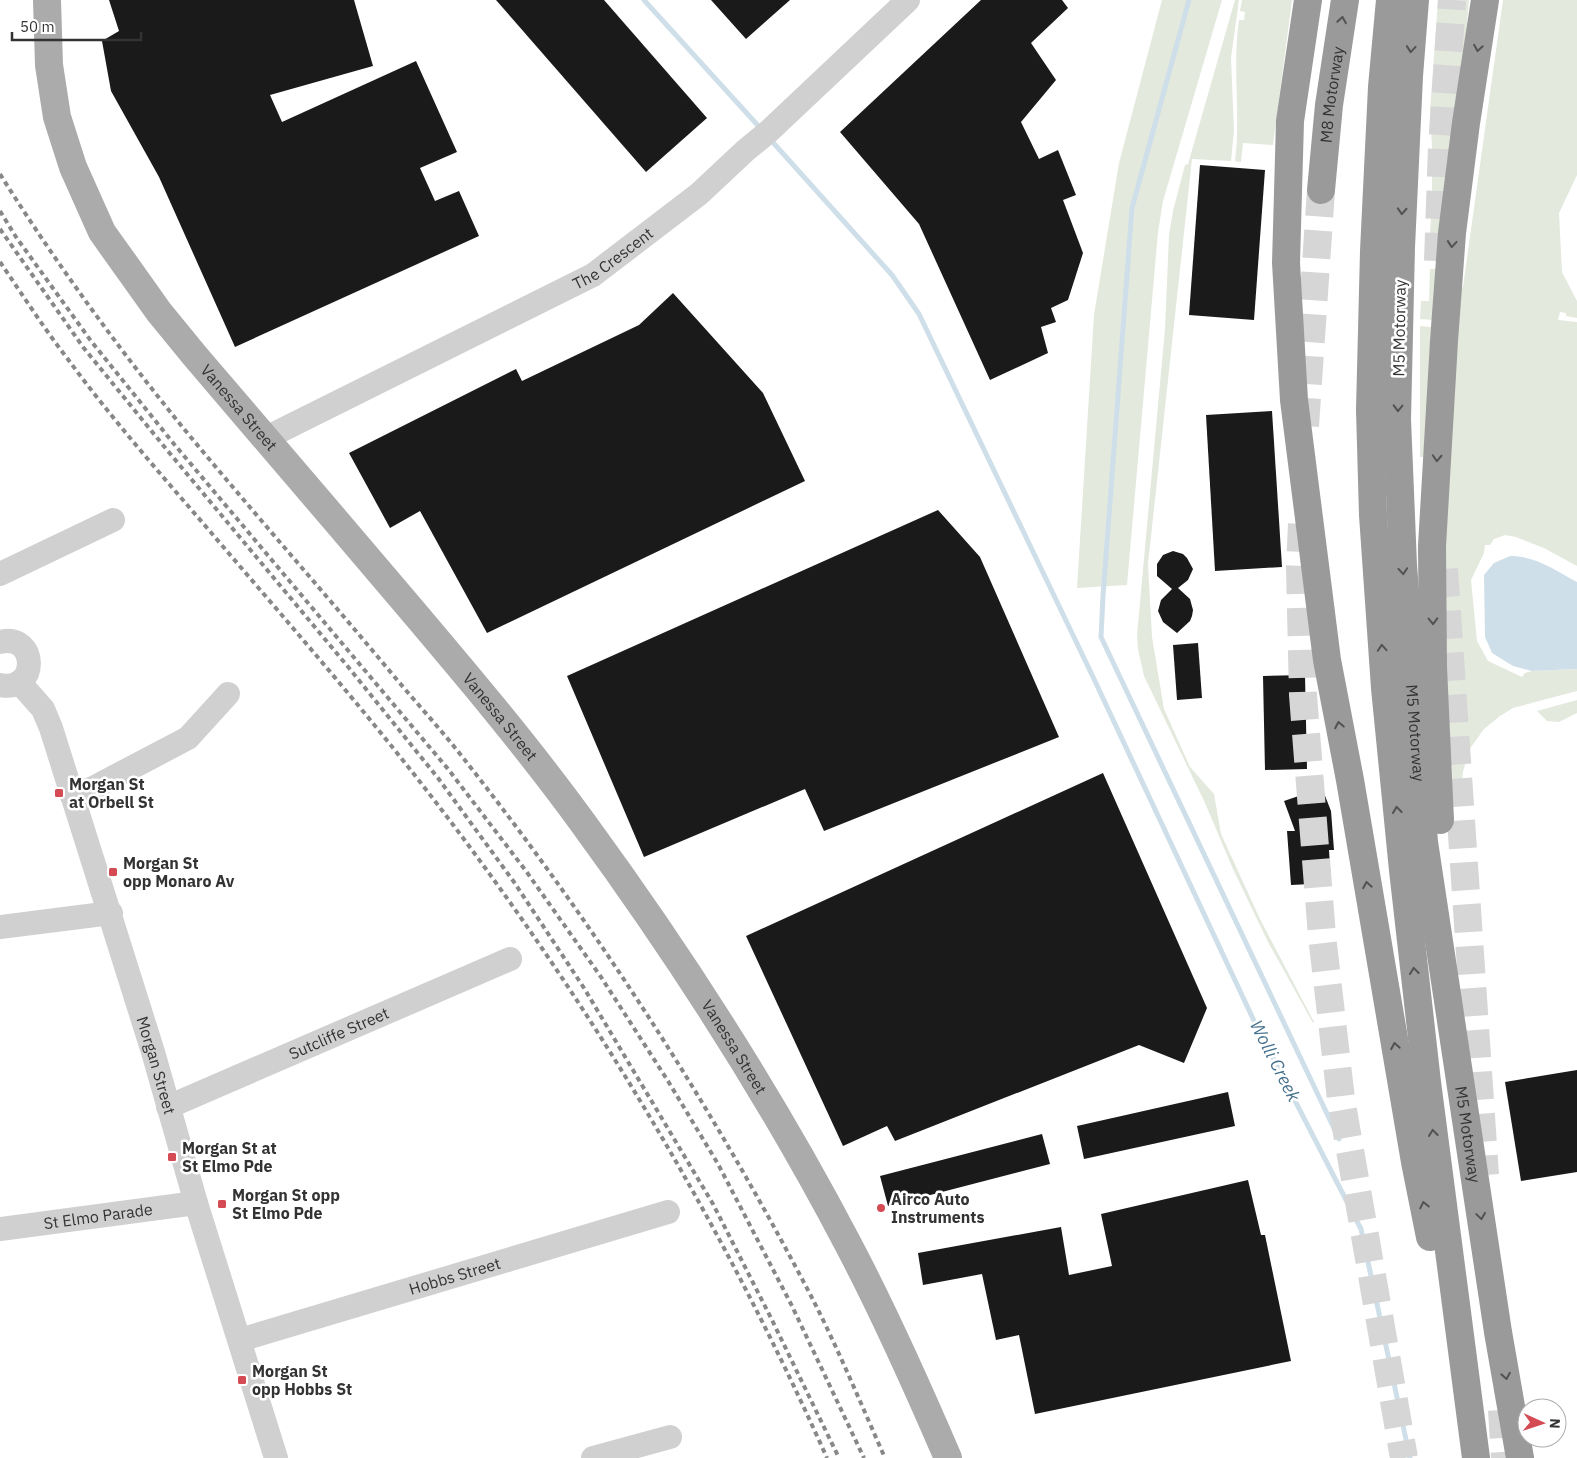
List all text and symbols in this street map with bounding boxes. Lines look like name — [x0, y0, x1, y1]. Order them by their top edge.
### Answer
scale bar — [12, 10, 141, 42]
one-way arrow — [1337, 16, 1347, 24]
text: 50 m — [20, 17, 55, 36]
one-way arrow — [1473, 44, 1483, 53]
street label: M8 Motorway — [1315, 45, 1348, 144]
one-way arrow — [1406, 45, 1417, 53]
one-way arrow — [1397, 207, 1408, 215]
street label: The Crescent — [569, 223, 657, 294]
one-way arrow — [1446, 240, 1457, 248]
street label: M5 Motorway — [1388, 279, 1410, 377]
street label: Vanessa Street — [197, 360, 282, 455]
one-way arrow — [1392, 404, 1403, 412]
one-way arrow — [1431, 455, 1442, 463]
one-way arrow — [1397, 567, 1408, 575]
one-way arrow — [1428, 617, 1438, 625]
one-way arrow — [1377, 644, 1388, 652]
street label: Vanessa Street — [459, 669, 542, 765]
street label: M5 Motorway — [1402, 684, 1429, 782]
one-way arrow — [1335, 721, 1345, 730]
place label: Morgan St at Orbell St — [69, 774, 154, 812]
marker: Morgan St at Orbell St — [53, 787, 65, 799]
one-way arrow — [1392, 806, 1403, 814]
place label: Morgan St opp Monaro Av — [123, 853, 235, 891]
marker: Morgan St opp Monaro Av — [107, 866, 119, 878]
one-way arrow — [1363, 881, 1373, 890]
one-way arrow — [1409, 967, 1420, 975]
street label: Vanessa Street — [698, 996, 771, 1098]
street label: Sutcliffe Street — [286, 1003, 392, 1064]
street label: Morgan Street — [132, 1014, 180, 1116]
water label: Wolli Creek — [1245, 1016, 1306, 1106]
one-way arrow — [1390, 1041, 1400, 1050]
street label: M5 Motorway — [1451, 1085, 1485, 1184]
one-way arrow — [1428, 1128, 1439, 1136]
place label: Morgan St at St Elmo Pde — [182, 1138, 277, 1176]
marker: Morgan St at St Elmo Pde — [166, 1151, 178, 1163]
place label: Morgan St opp St Elmo Pde — [232, 1185, 340, 1223]
place label: Airco Auto Instruments — [891, 1189, 985, 1227]
marker: Morgan St opp St Elmo Pde — [216, 1198, 228, 1210]
street label: St Elmo Parade — [42, 1199, 154, 1233]
one-way arrow — [1419, 1201, 1430, 1210]
marker: Airco Auto Instruments — [875, 1202, 887, 1214]
one-way arrow — [1476, 1211, 1486, 1220]
street label: Hobbs Street — [407, 1253, 503, 1299]
place label: Morgan St opp Hobbs St — [252, 1361, 352, 1399]
one-way arrow — [1500, 1372, 1510, 1381]
marker: Morgan St opp Hobbs St — [236, 1374, 248, 1386]
north arrow — [1517, 1398, 1567, 1448]
text: N — [1546, 1418, 1564, 1429]

